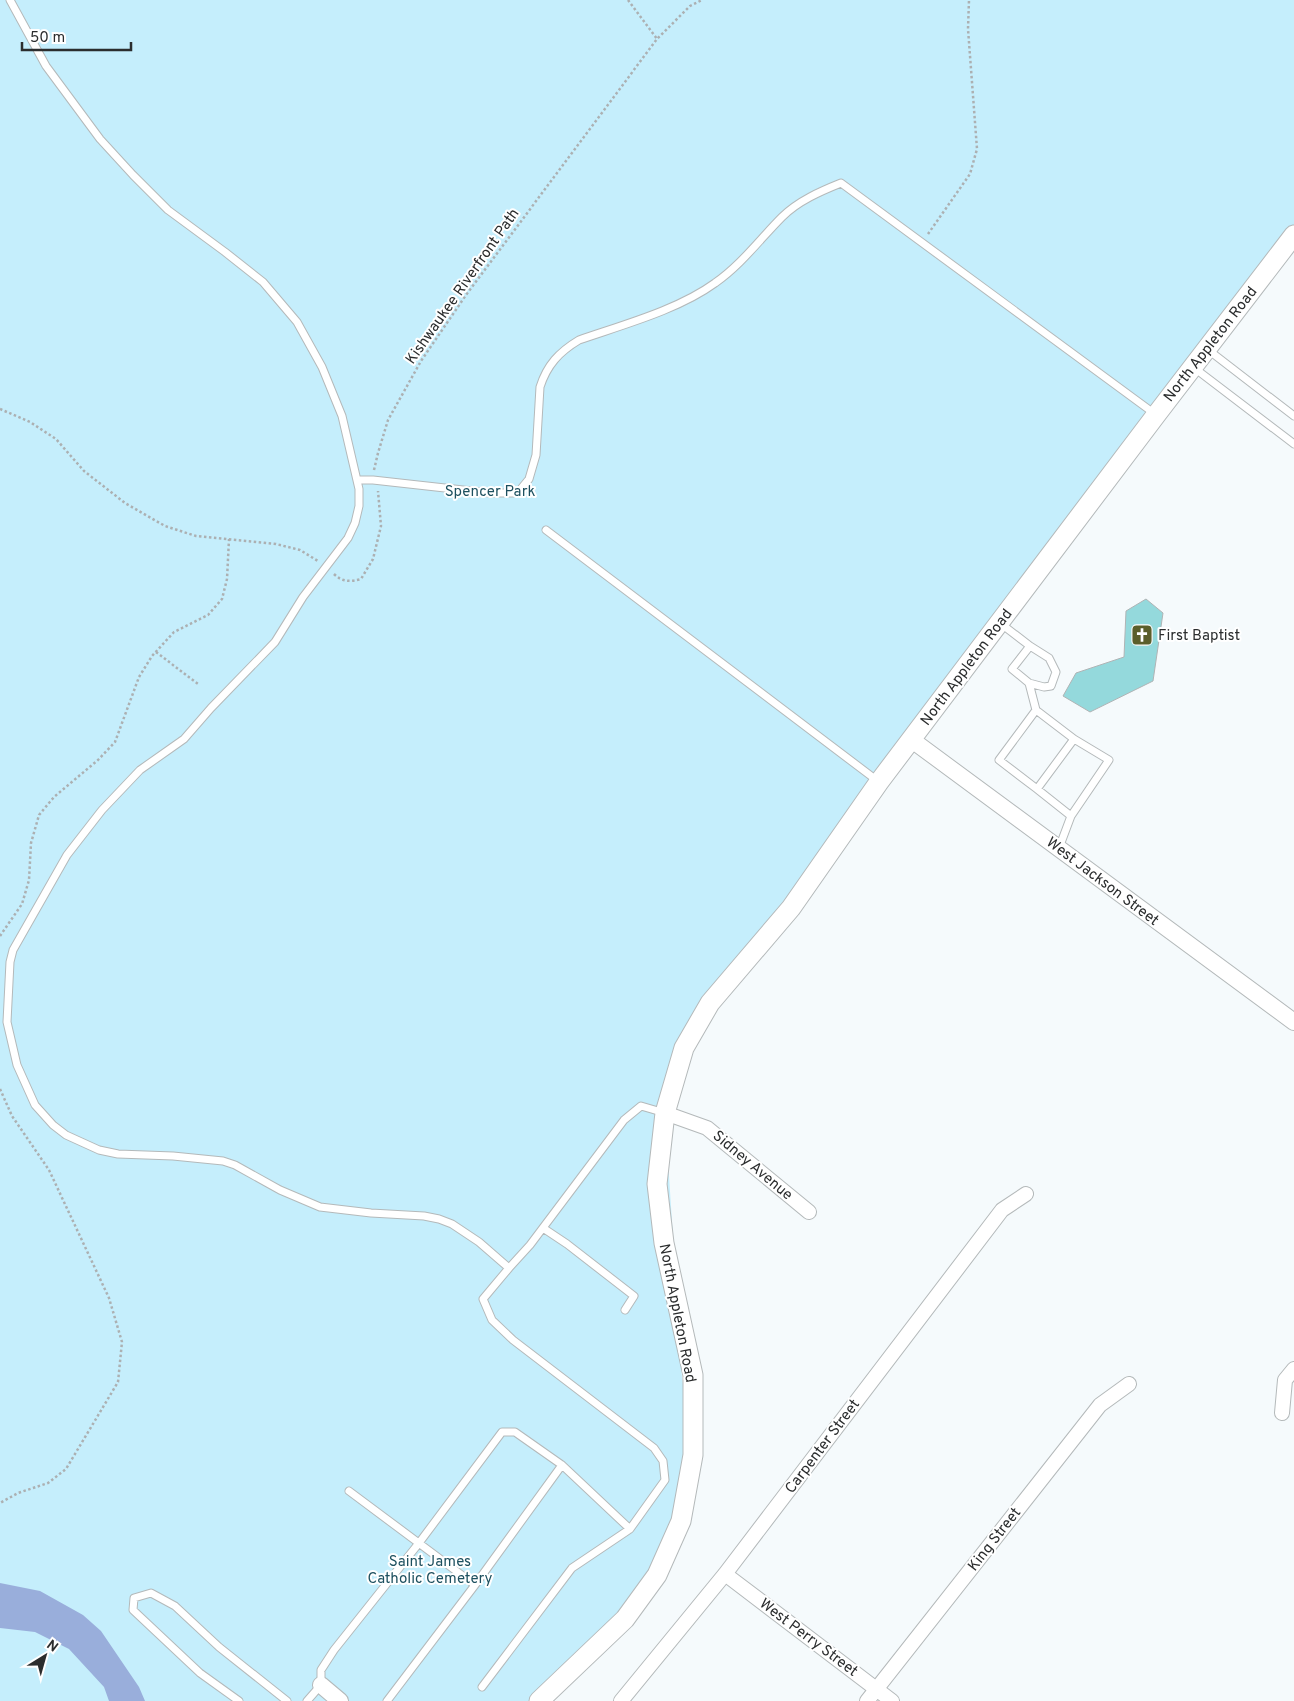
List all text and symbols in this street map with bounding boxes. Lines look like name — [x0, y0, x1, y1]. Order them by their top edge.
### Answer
scale bar — [22, 20, 131, 52]
text: 50 m — [30, 29, 65, 48]
street label: Kishwaukee Riverfront Path — [402, 205, 524, 368]
street label: North Appleton Road — [1160, 283, 1262, 406]
park label: Spencer Park — [445, 483, 535, 502]
street label: North Appleton Road — [917, 606, 1017, 730]
church icon: First Baptist — [1130, 623, 1154, 647]
place label: First Baptist — [1158, 627, 1240, 646]
street label: West Jackson Street — [1042, 834, 1162, 931]
street label: Sidney Avenue — [708, 1127, 796, 1205]
street label: North Appleton Road — [654, 1242, 699, 1384]
street label: Carpenter Street — [782, 1396, 865, 1498]
street label: King Street — [964, 1504, 1026, 1576]
park label: Saint James Catholic Cemetery — [367, 1553, 493, 1589]
street label: West Perry Street — [755, 1595, 861, 1681]
north arrow — [20, 1631, 70, 1681]
text: N — [43, 1637, 61, 1657]

